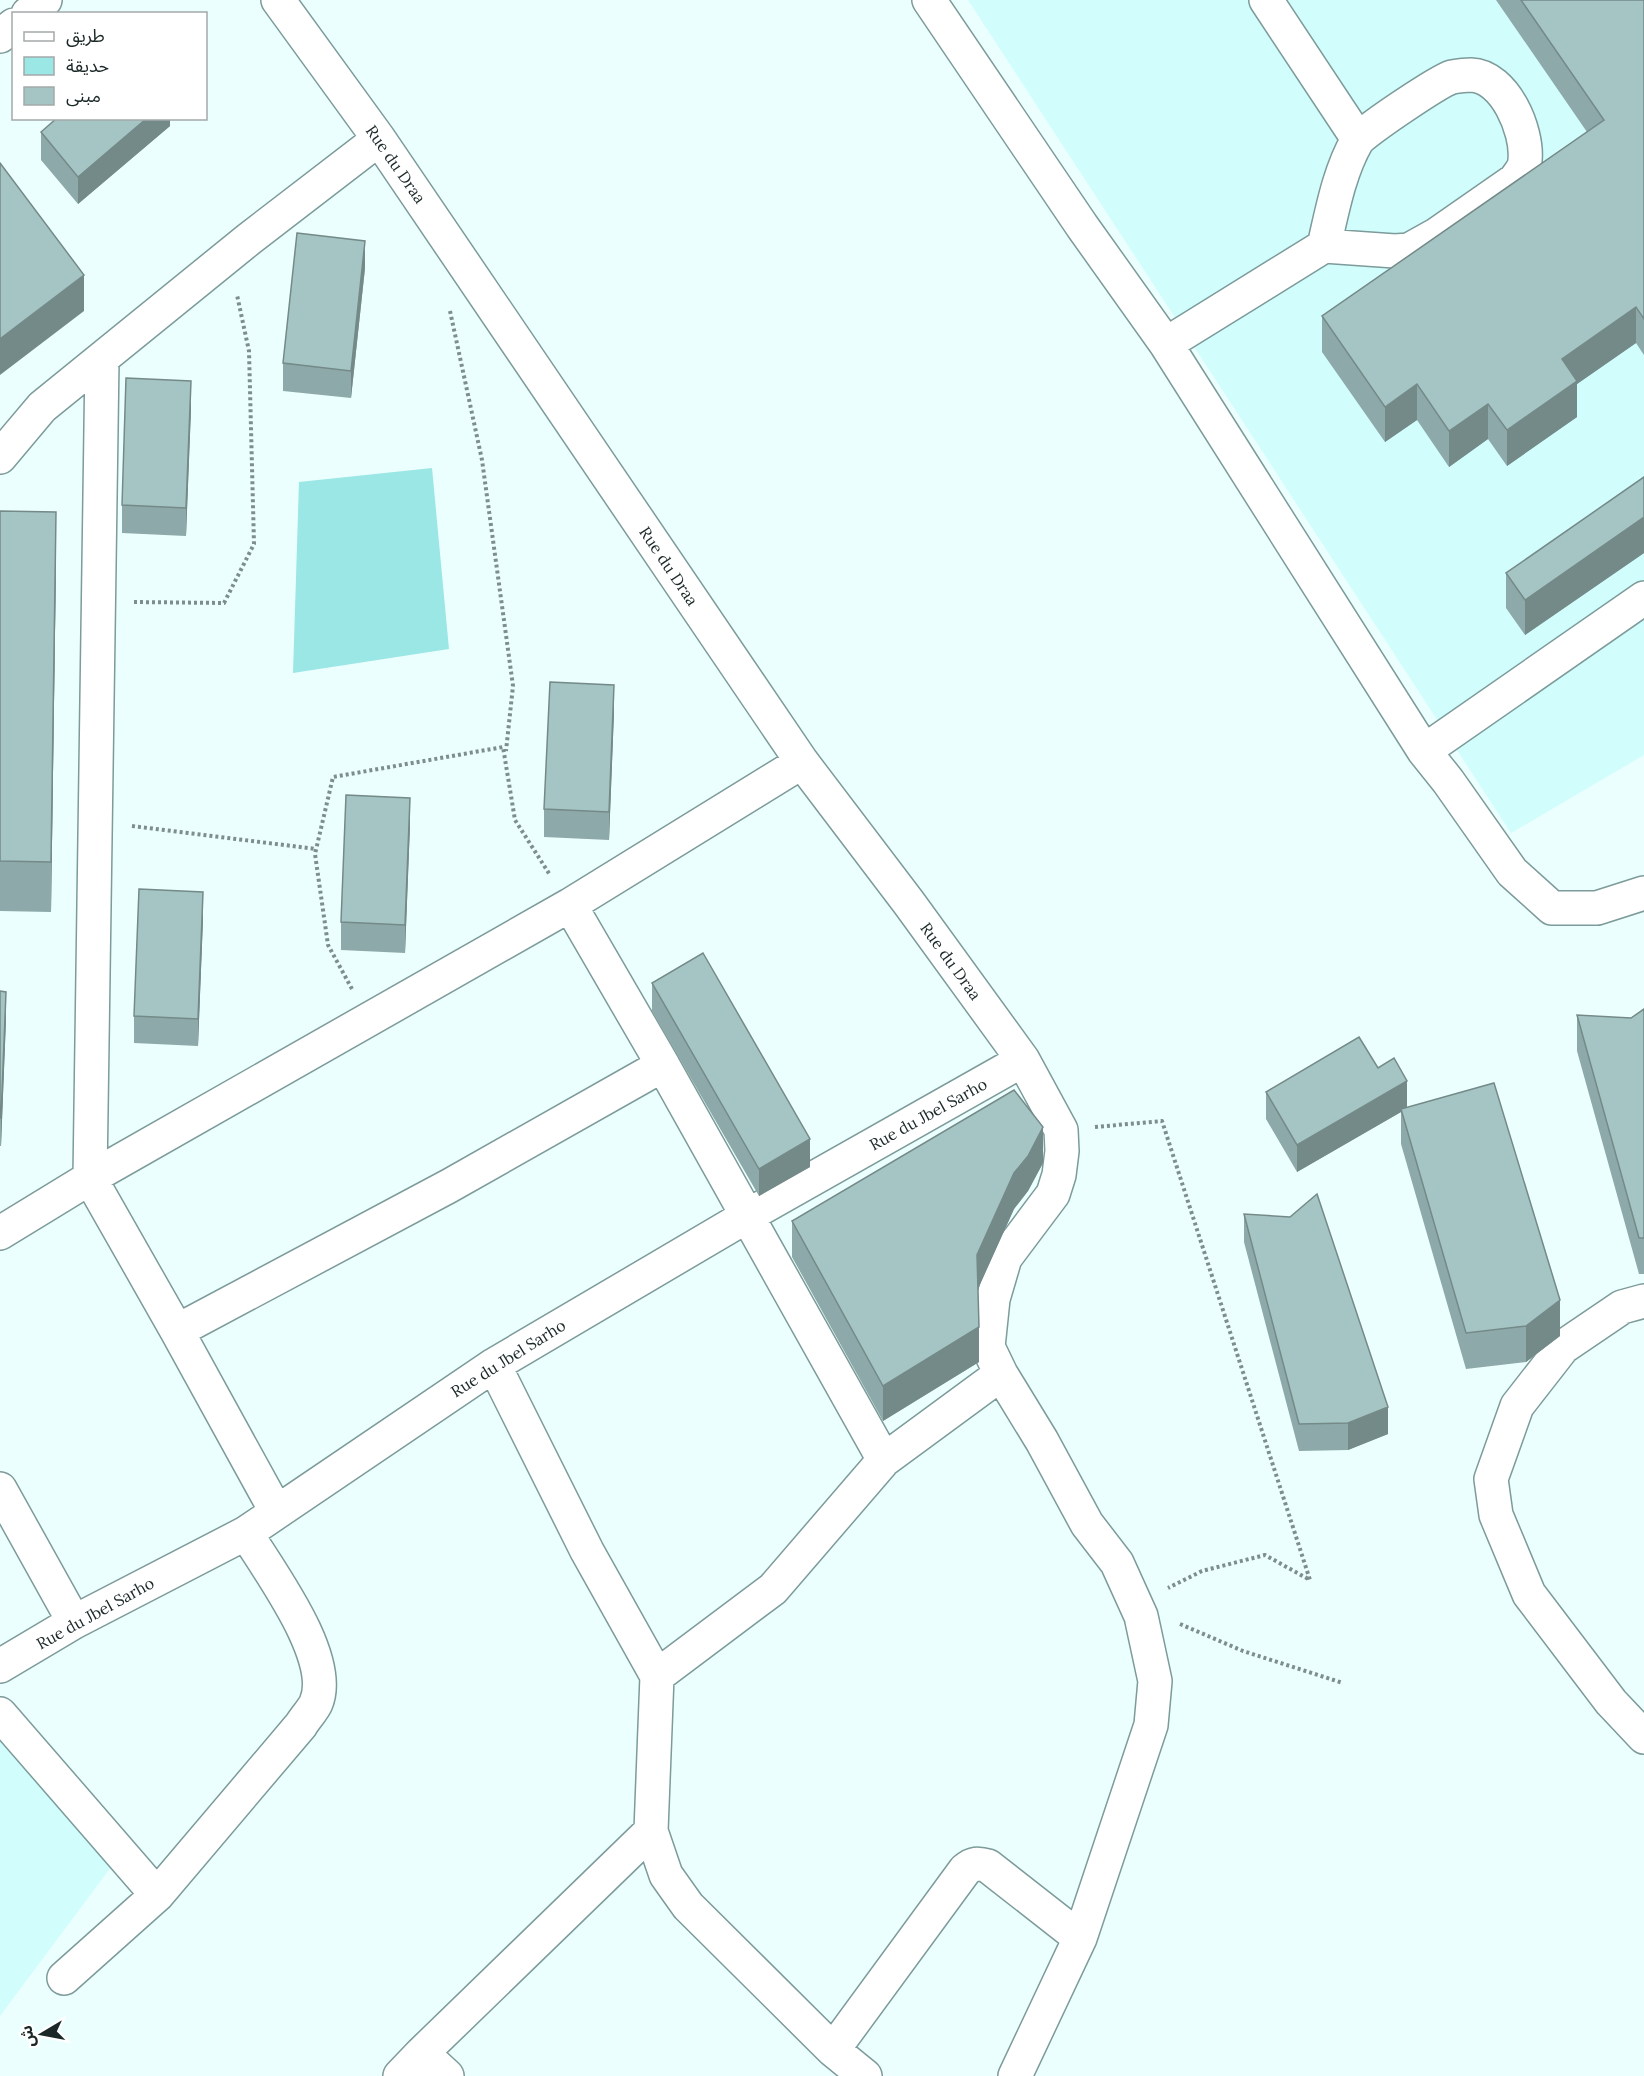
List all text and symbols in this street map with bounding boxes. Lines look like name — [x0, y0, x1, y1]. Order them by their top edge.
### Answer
legend — [12, 12, 207, 120]
text: طريق — [66, 24, 105, 47]
text: حديقة — [66, 54, 109, 77]
text: مبنى — [66, 84, 101, 107]
street label: Rue du Draa — [362, 121, 430, 207]
street label: Rue du Draa — [635, 523, 703, 609]
street label: Rue du Draa — [916, 918, 986, 1004]
street label: Rue du Jbel Sarho — [866, 1073, 990, 1155]
street label: Rue du Jbel Sarho — [447, 1315, 569, 1401]
street label: Rue du Jbel Sarho — [33, 1572, 157, 1654]
north arrow — [12, 2004, 72, 2064]
text: ش — [15, 2024, 39, 2049]

